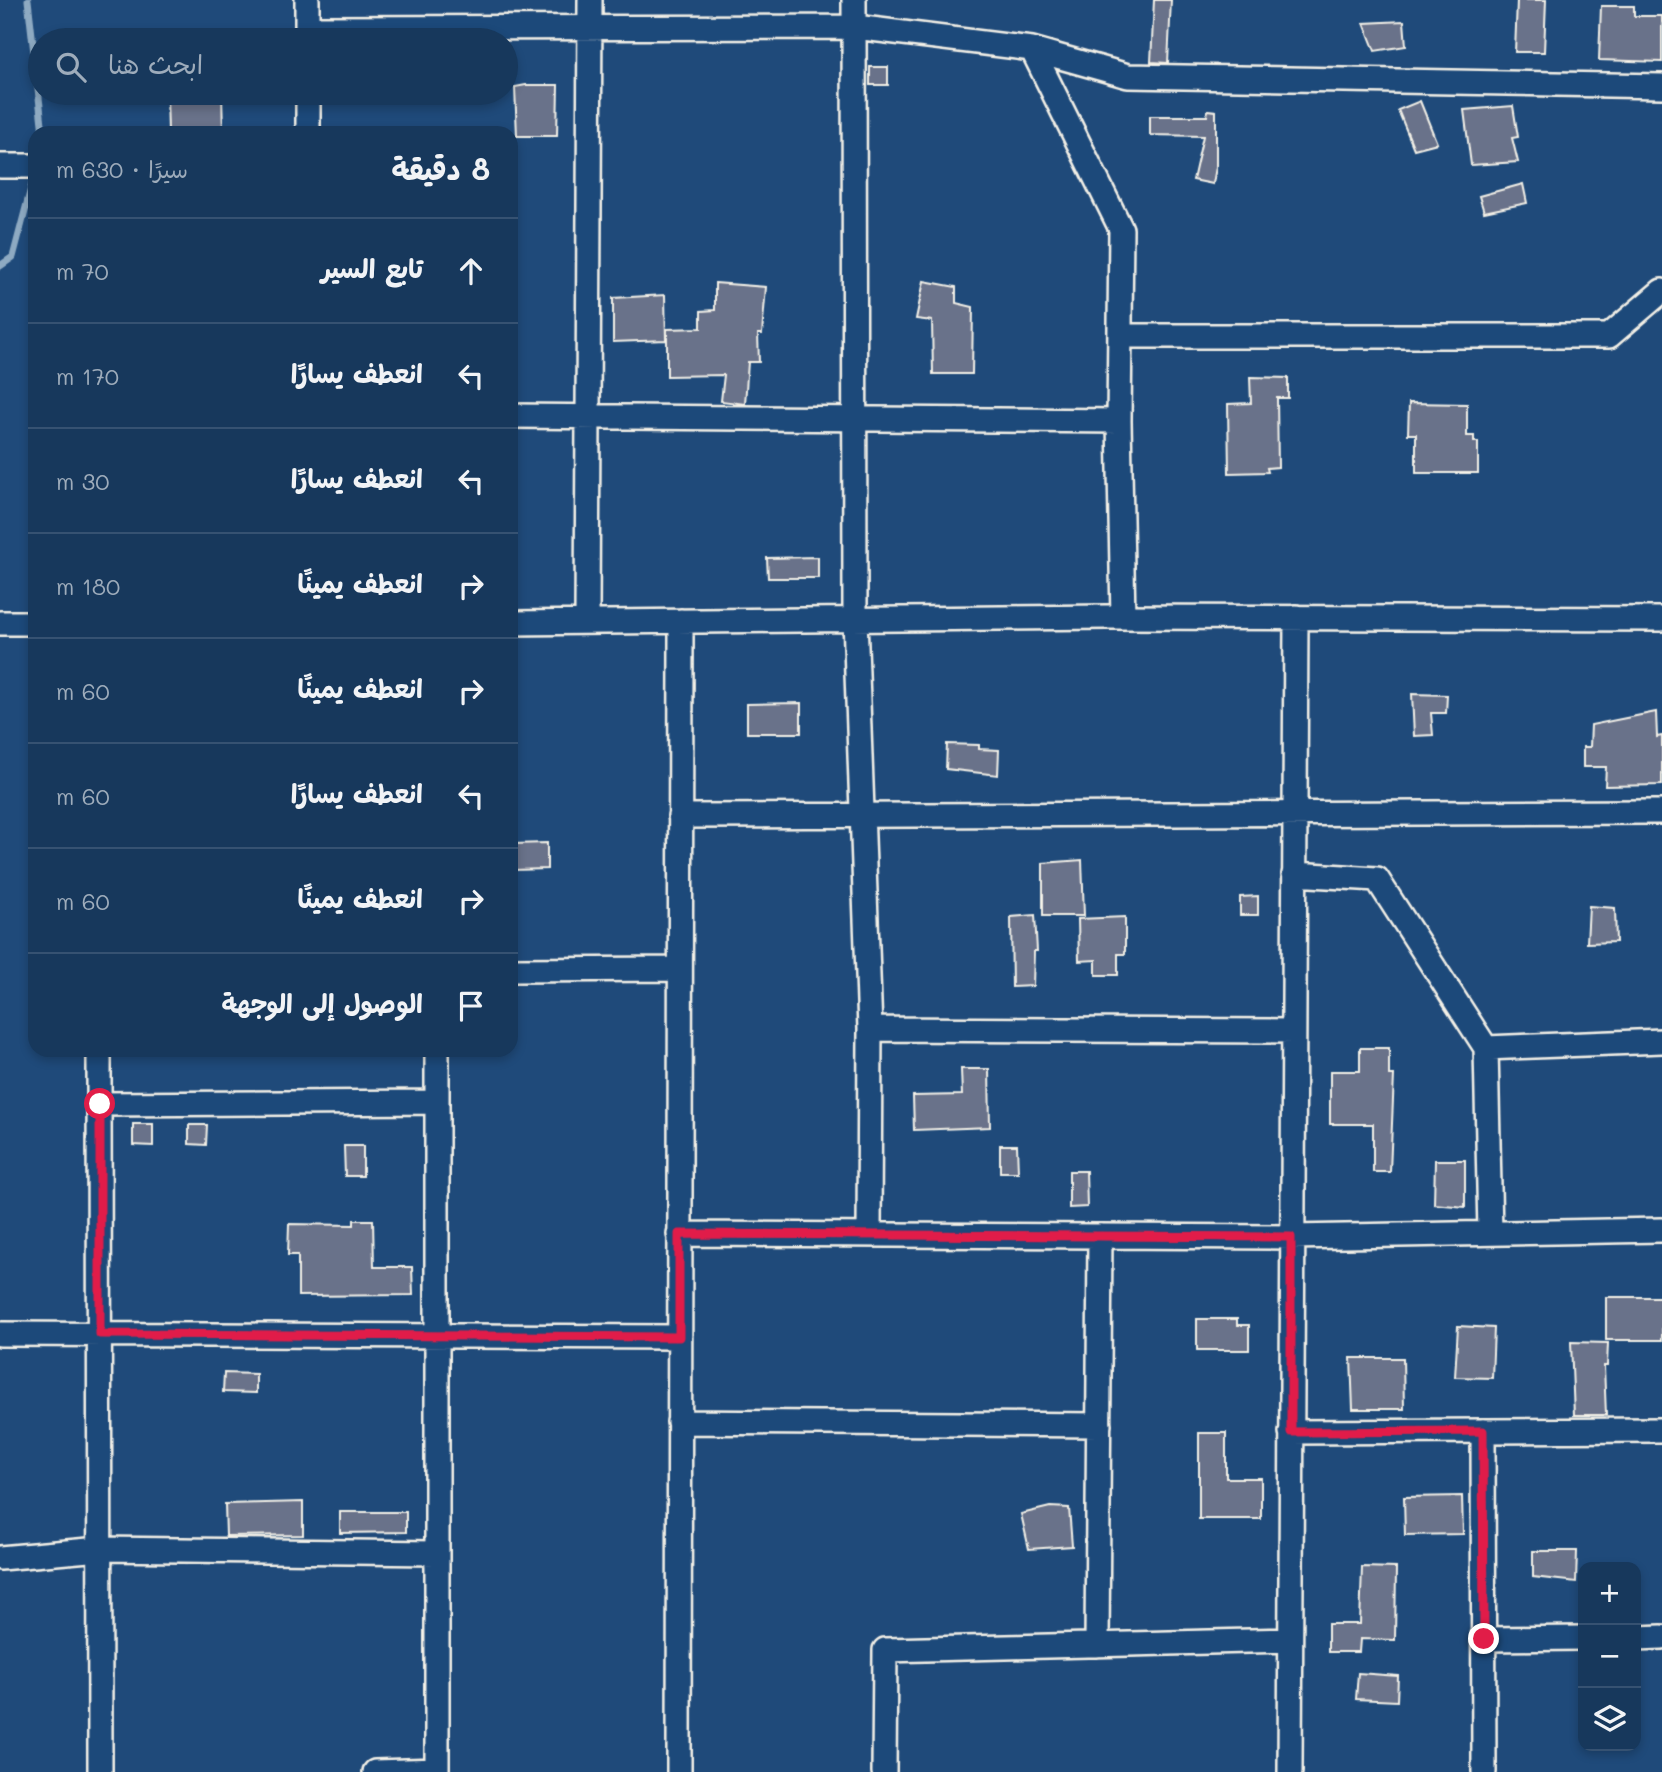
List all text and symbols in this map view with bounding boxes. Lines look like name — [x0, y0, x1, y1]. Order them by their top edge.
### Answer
search box — [28, 28, 518, 105]
text: ابحث هنا — [108, 47, 203, 81]
icon: search — [52, 48, 90, 86]
text: 8 دقيقة — [391, 148, 490, 188]
text: سيرًا · 630 m — [56, 154, 188, 184]
text: تابع السير — [321, 251, 423, 285]
icon: ahead — [452, 252, 490, 290]
text: 70 m — [56, 256, 109, 286]
text: انعطف يسارًا — [291, 356, 423, 390]
icon: left — [452, 357, 490, 395]
text: 170 m — [56, 361, 119, 391]
text: انعطف يسارًا — [291, 461, 423, 495]
icon: left — [452, 462, 490, 500]
text: 30 m — [56, 466, 109, 496]
text: انعطف يمينًا — [298, 566, 423, 600]
icon: right — [452, 567, 490, 605]
text: 180 m — [56, 571, 120, 601]
text: انعطف يمينًا — [298, 671, 423, 705]
icon: right — [452, 672, 490, 710]
text: 60 m — [56, 676, 110, 706]
text: انعطف يسارًا — [291, 776, 423, 810]
icon: left — [452, 777, 490, 815]
text: 60 m — [56, 781, 110, 811]
text: انعطف يمينًا — [298, 881, 423, 915]
icon: right — [452, 882, 490, 920]
text: 60 m — [56, 886, 110, 916]
text: الوصول إلى الوجهة — [221, 986, 423, 1020]
icon: arrive — [452, 987, 490, 1025]
route start — [84, 1088, 115, 1119]
map controls — [1578, 1562, 1641, 1751]
button: + — [1578, 1562, 1641, 1625]
route end — [1468, 1623, 1499, 1654]
button: − — [1578, 1625, 1641, 1688]
button: layers — [1578, 1688, 1641, 1751]

